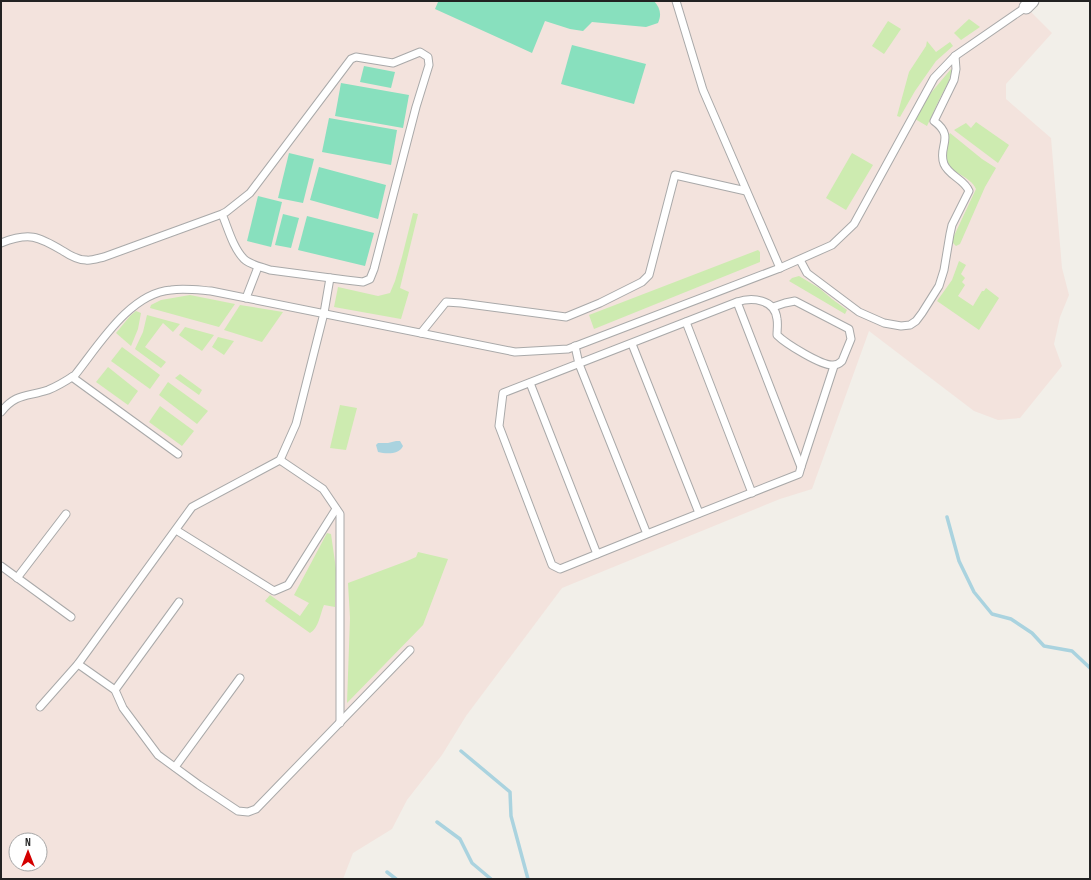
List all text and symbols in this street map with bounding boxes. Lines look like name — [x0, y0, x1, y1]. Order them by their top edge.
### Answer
north arrow — [8, 832, 48, 872]
text: N — [25, 836, 31, 849]

